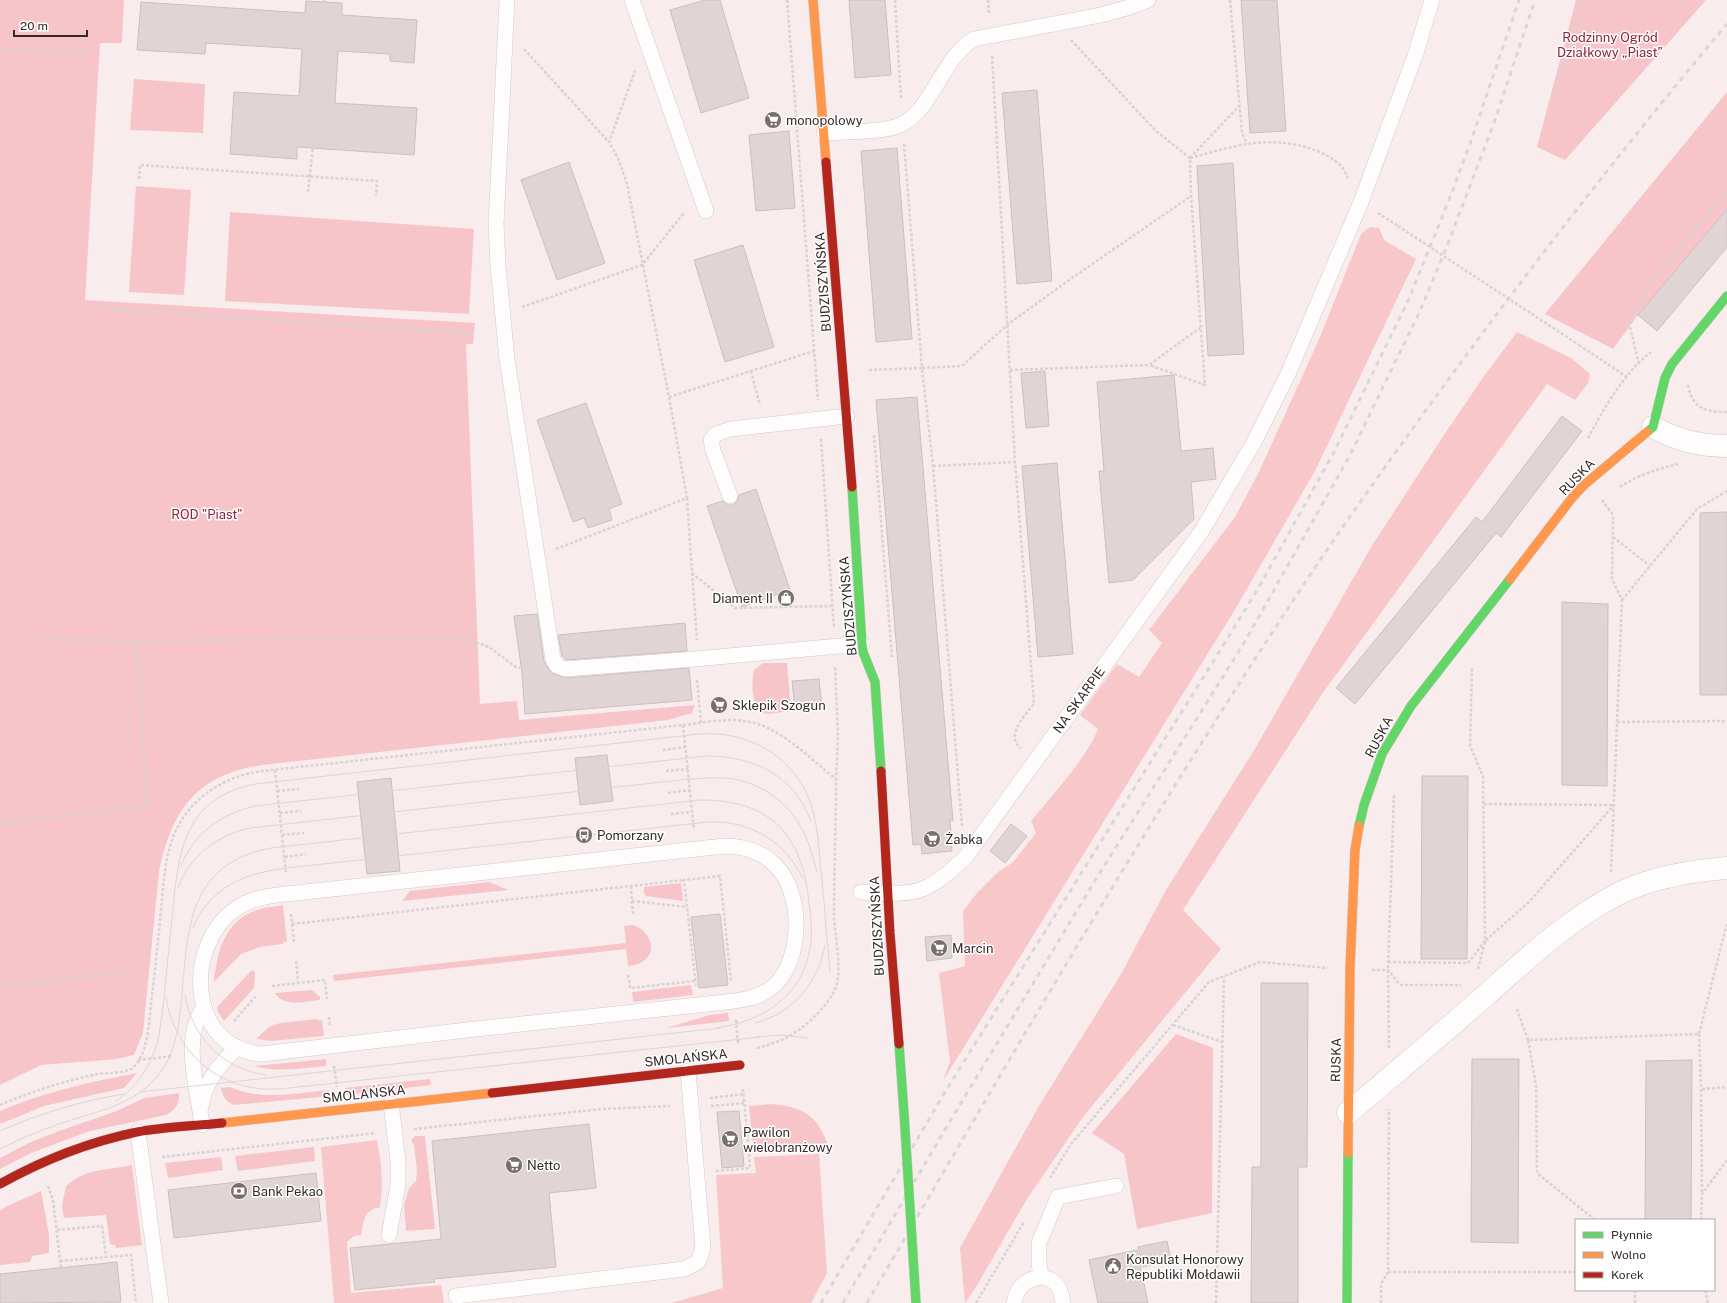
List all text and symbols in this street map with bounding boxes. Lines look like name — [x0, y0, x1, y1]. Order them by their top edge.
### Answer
scale bar — [14, 12, 87, 38]
text: 20 m — [20, 19, 48, 33]
park label: Rodzinny Ogród Działkowy „Piast” — [1557, 30, 1663, 60]
supermarket icon: monopolowy — [763, 110, 783, 130]
place label: monopolowy — [786, 113, 863, 128]
street label: BUDZISZYŃSKA — [811, 232, 834, 332]
street label: RUSKA — [1556, 456, 1598, 498]
park label: ROD "Piast" — [171, 507, 243, 522]
street label: BUDZISZYŃSKA — [835, 556, 860, 657]
shop icon: Diament II — [776, 588, 796, 608]
place label: Diament II — [712, 591, 773, 606]
street label: NA SKARPIE — [1050, 664, 1108, 736]
supermarket icon: Sklepik Szogun — [709, 695, 729, 715]
place label: Sklepik Szogun — [732, 698, 826, 713]
street label: RUSKA — [1362, 714, 1396, 760]
bus stop icon: Pomorzany — [574, 825, 594, 845]
place label: Pomorzany — [597, 828, 664, 843]
supermarket icon: Żabka — [922, 829, 942, 849]
place label: Żabka — [945, 832, 983, 847]
street label: BUDZISZYŃSKA — [866, 876, 887, 976]
supermarket icon: Marcin — [929, 938, 949, 958]
place label: Marcin — [952, 941, 993, 956]
street label: RUSKA — [1328, 1038, 1344, 1082]
street label: SMOLAŃSKA — [644, 1045, 728, 1070]
street label: SMOLAŃSKA — [322, 1081, 406, 1106]
place label: Pawilon wielobranżowy — [743, 1125, 833, 1155]
supermarket icon: Pawilon wielobranżowy — [720, 1129, 740, 1149]
supermarket icon: Netto — [504, 1155, 524, 1175]
place label: Netto — [527, 1158, 560, 1173]
bank icon: Bank Pekao — [229, 1181, 249, 1201]
place label: Bank Pekao — [252, 1184, 323, 1199]
legend — [1575, 1219, 1715, 1291]
text: Płynnie — [1611, 1228, 1653, 1242]
text: Wolno — [1611, 1248, 1646, 1262]
place label: Konsulat Honorowy Republiki Mołdawii — [1126, 1252, 1244, 1282]
public building icon: Konsulat Honorowy Republiki Mołdawii — [1103, 1256, 1123, 1276]
text: Korek — [1611, 1268, 1644, 1282]

